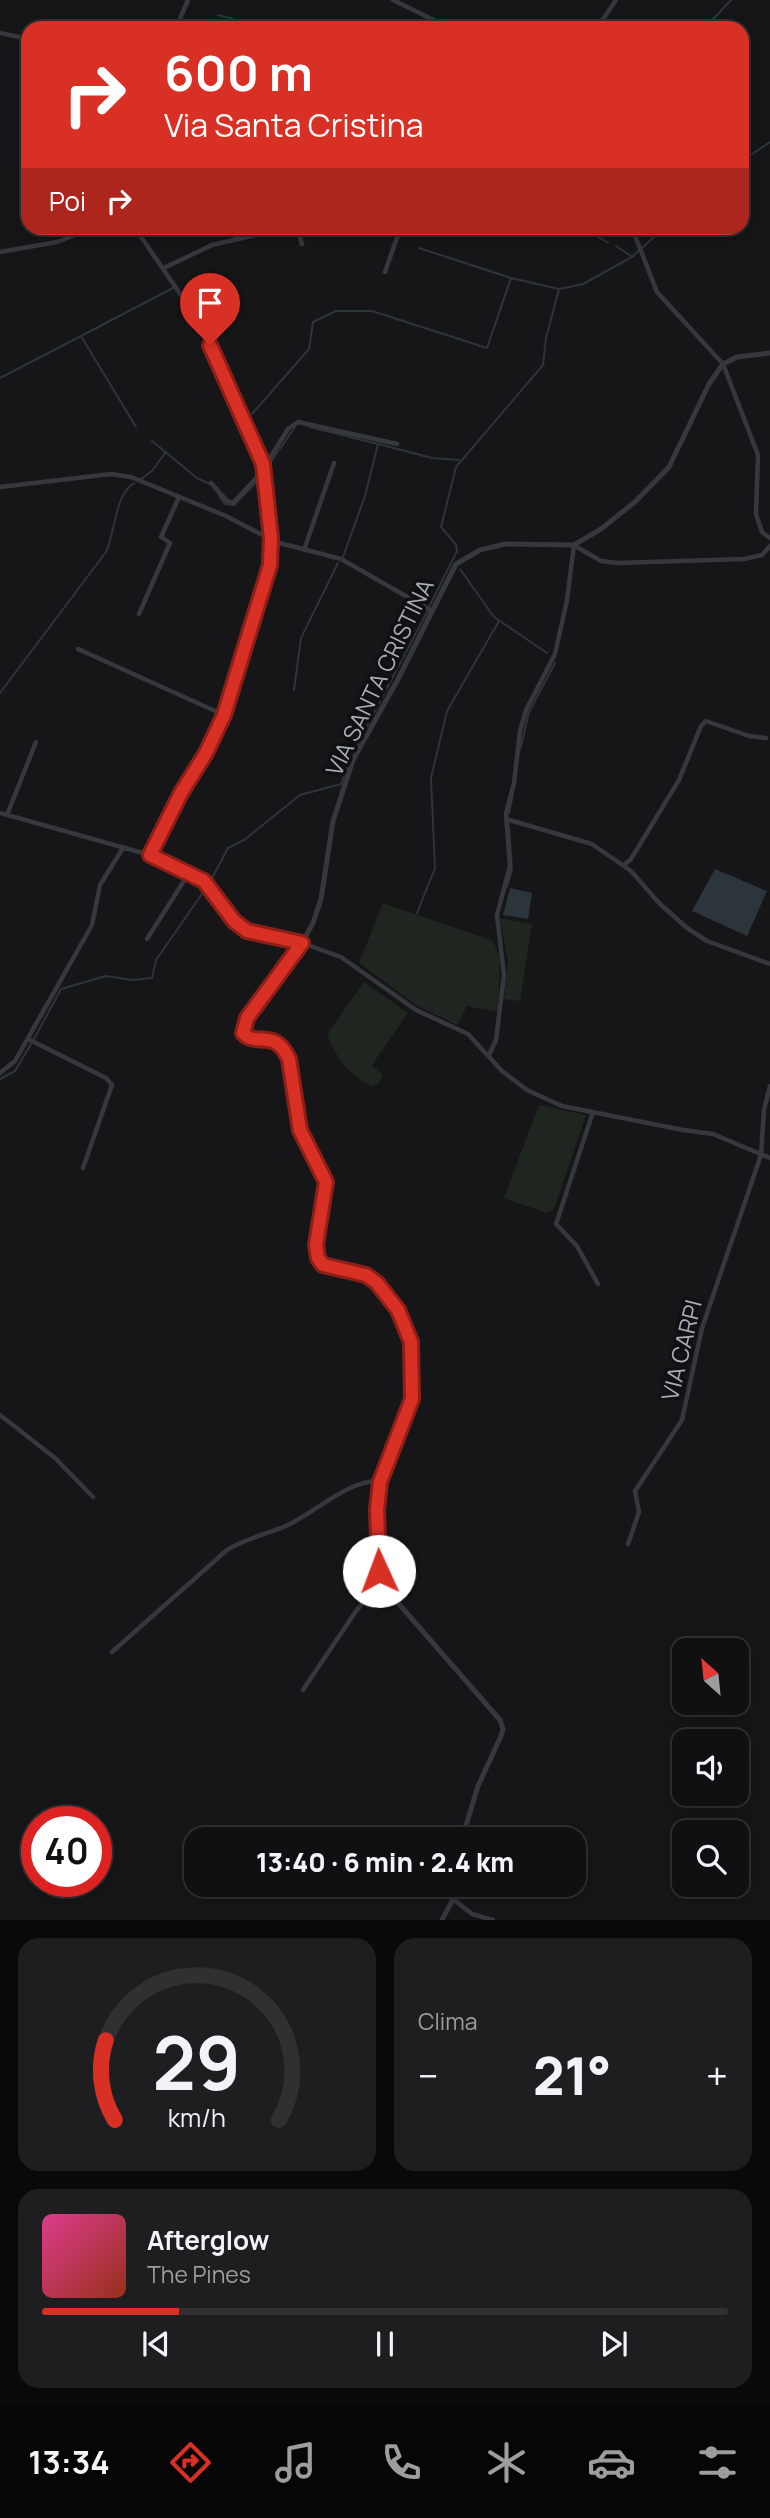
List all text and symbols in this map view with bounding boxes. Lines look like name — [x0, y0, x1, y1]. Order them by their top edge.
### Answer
text: 600 m — [164, 39, 313, 106]
icon: right — [49, 49, 140, 140]
text: Via Santa Cristina — [164, 103, 424, 147]
icon: right — [100, 182, 138, 220]
text: Poi — [49, 183, 86, 219]
pin — [180, 273, 240, 345]
icon: arrive — [191, 284, 229, 322]
street label: VIA SANTA CRISTINA — [317, 573, 441, 781]
street label: VIA CARPI — [653, 1296, 709, 1404]
position arrow — [342, 1534, 416, 1608]
north arrow — [672, 1638, 749, 1715]
map controls — [672, 1638, 749, 1897]
button: sound — [672, 1729, 749, 1806]
speed limit sign: 40 — [21, 1806, 112, 1897]
button: search — [672, 1820, 749, 1897]
text: 13:40 · 6 min · 2.4 km — [256, 1844, 514, 1880]
text: Clima — [418, 2005, 477, 2037]
text: 29 — [153, 2013, 241, 2113]
text: 21° — [533, 2040, 612, 2111]
text: − — [418, 2049, 439, 2101]
text: + — [706, 2049, 728, 2101]
text: km/h — [168, 2100, 226, 2135]
text: Afterglow — [147, 2222, 269, 2258]
text: The Pines — [147, 2258, 251, 2290]
icon: previous — [137, 2325, 175, 2363]
icon: pause — [366, 2325, 404, 2363]
icon: next — [595, 2325, 633, 2363]
icon: directions — [166, 2438, 215, 2487]
icon: music — [271, 2438, 320, 2487]
icon: phone — [377, 2438, 426, 2487]
icon: climate — [482, 2438, 531, 2487]
icon: car — [587, 2438, 636, 2487]
icon: filters — [693, 2438, 742, 2487]
text: 13:34 — [28, 2440, 110, 2484]

